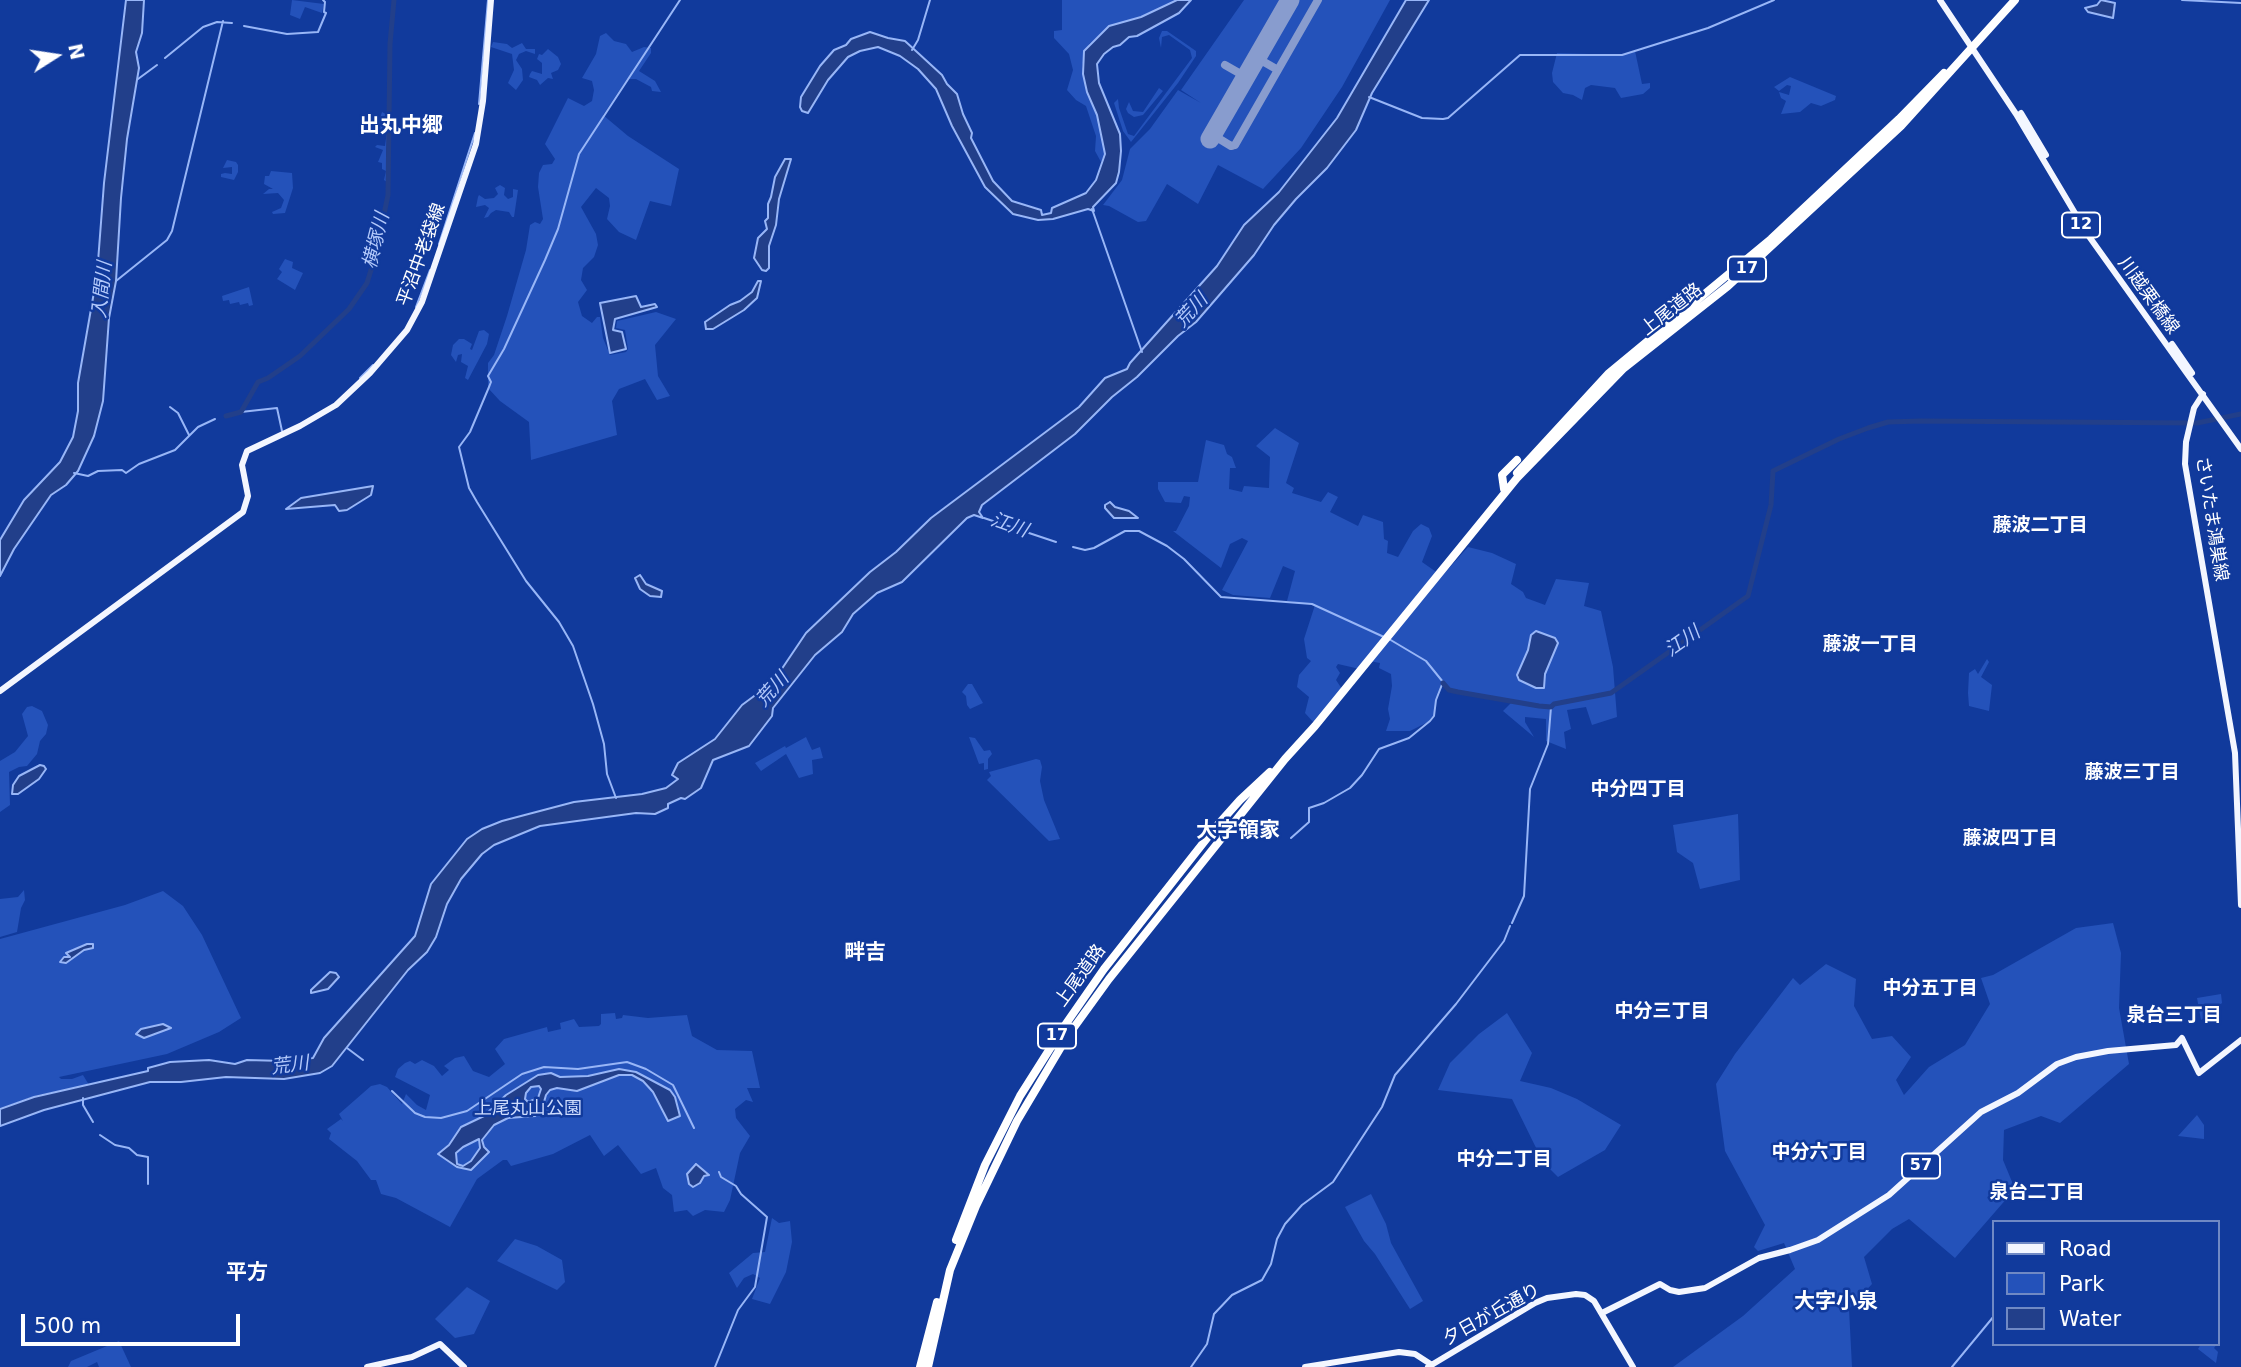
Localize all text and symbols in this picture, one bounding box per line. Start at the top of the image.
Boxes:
north arrow [21,21,91,91]
text: N [64,42,89,62]
district label: 出丸中郷 [359,114,443,140]
street label: 平沼中老袋線 [393,201,451,309]
water label: 横塚川 [359,211,395,271]
road number: 12 [2062,213,2100,238]
street label: 川越栗橋線 [2113,253,2183,339]
road number: 17 [1728,256,1766,282]
water label: 入間川 [89,260,117,320]
street label: 上尾道路 [1637,279,1707,341]
water label: 荒川 [1171,289,1213,333]
street label: さいたま鴻巣線 [2190,455,2232,583]
water label: 江川 [987,509,1031,543]
district label: 藤波二丁目 [1993,515,2087,537]
water label: 江川 [1661,622,1705,662]
district label: 藤波一丁目 [1823,634,1917,656]
water label: 荒川 [752,668,794,712]
district label: 藤波三丁目 [2085,762,2179,784]
district label: 中分四丁目 [1591,779,1685,801]
district label: 大字領家 [1196,819,1280,845]
district label: 藤波四丁目 [1963,828,2057,850]
district label: 畔吉 [844,941,886,967]
street label: 上尾道路 [1051,941,1111,1011]
district label: 中分五丁目 [1883,978,1977,1000]
district label: 中分三丁目 [1615,1001,1709,1023]
district label: 泉台三丁目 [2127,1005,2221,1027]
road number: 17 [1038,1024,1076,1048]
water label: 荒川 [270,1052,310,1080]
park label: 上尾丸山公園 [474,1098,582,1120]
district label: 中分六丁目 [1772,1142,1866,1164]
district label: 中分二丁目 [1457,1149,1551,1171]
road number: 57 [1902,1154,1940,1178]
district label: 泉台二丁目 [1990,1182,2084,1204]
legend [1993,1220,2220,1346]
text: Road [2059,1237,2112,1261]
district label: 平方 [226,1261,268,1287]
text: Park [2059,1272,2104,1296]
street label: 夕日が丘通り [1440,1279,1544,1351]
district label: 大字小泉 [1794,1290,1878,1316]
scale bar [24,1300,243,1344]
text: Water [2059,1307,2121,1331]
text: 500 m [34,1314,101,1338]

